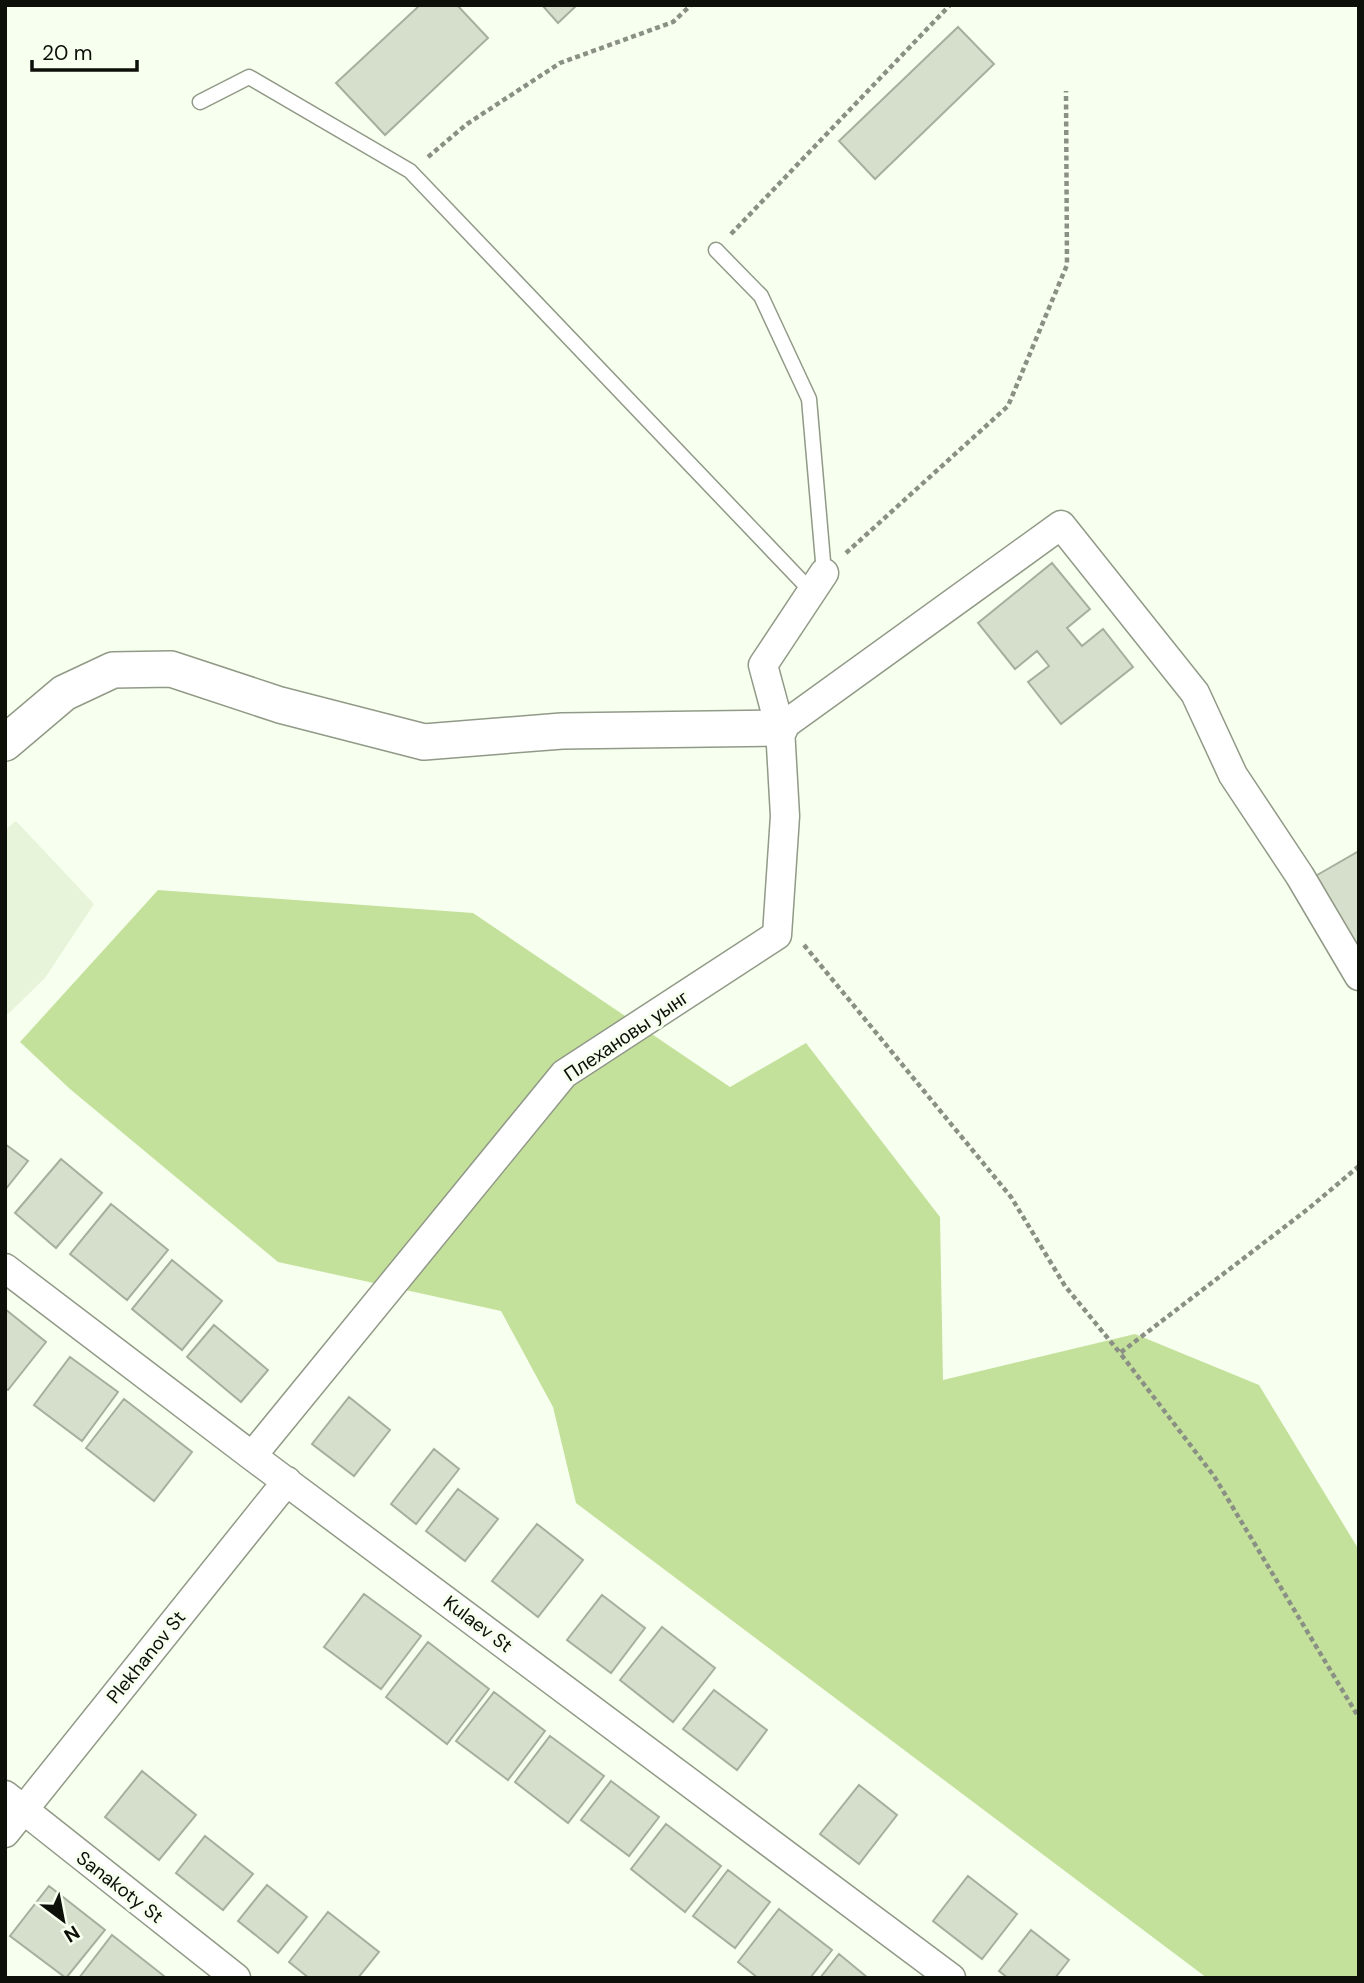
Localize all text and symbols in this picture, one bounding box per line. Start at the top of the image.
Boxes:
scale bar [32,28,136,72]
text: 20 m [42,39,93,67]
street label: Плехановы уынг [559,985,693,1087]
street label: Kulaev St [438,1590,518,1658]
street label: Plekhanov St [101,1606,191,1708]
street label: Sanakoty St [71,1845,169,1929]
north arrow [28,1885,98,1955]
text: N [59,1920,84,1948]

